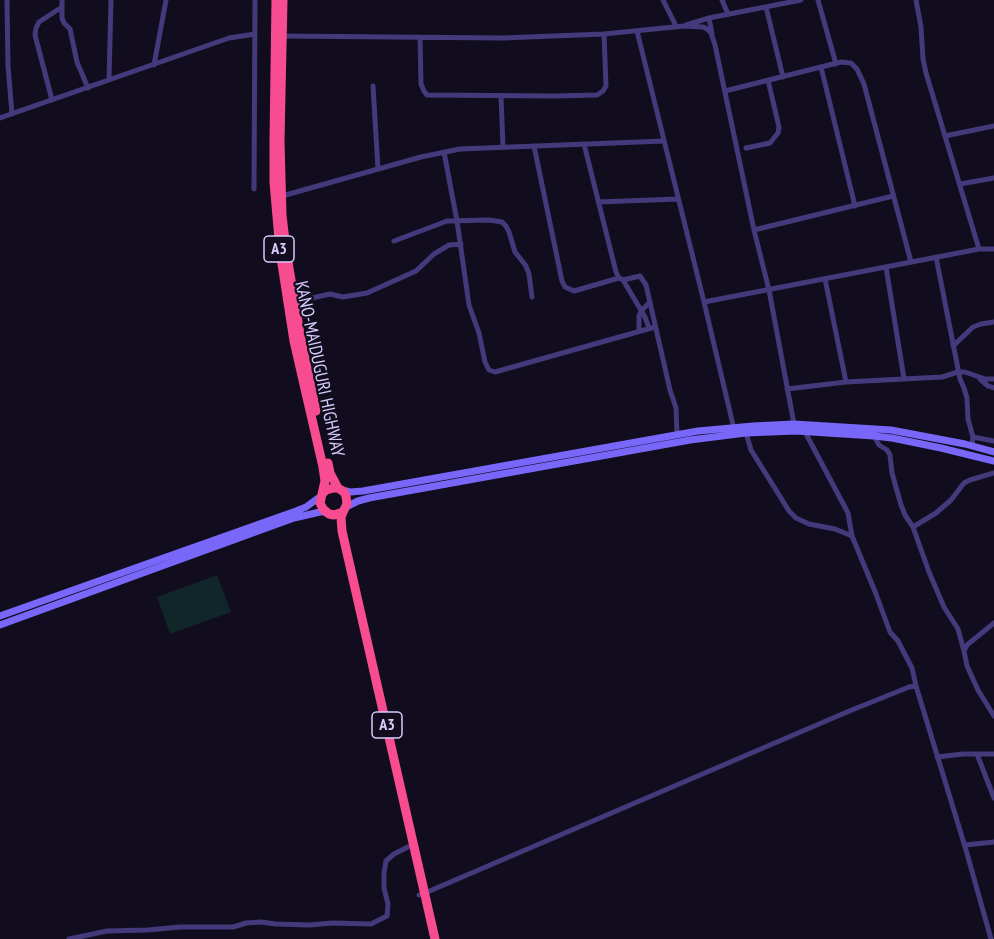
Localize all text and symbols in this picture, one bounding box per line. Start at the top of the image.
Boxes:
road number: A3 [264,236,294,262]
street label: KANO-MAIDUGURI HIGHWAY [290,279,348,459]
road number: A3 [372,712,402,738]

